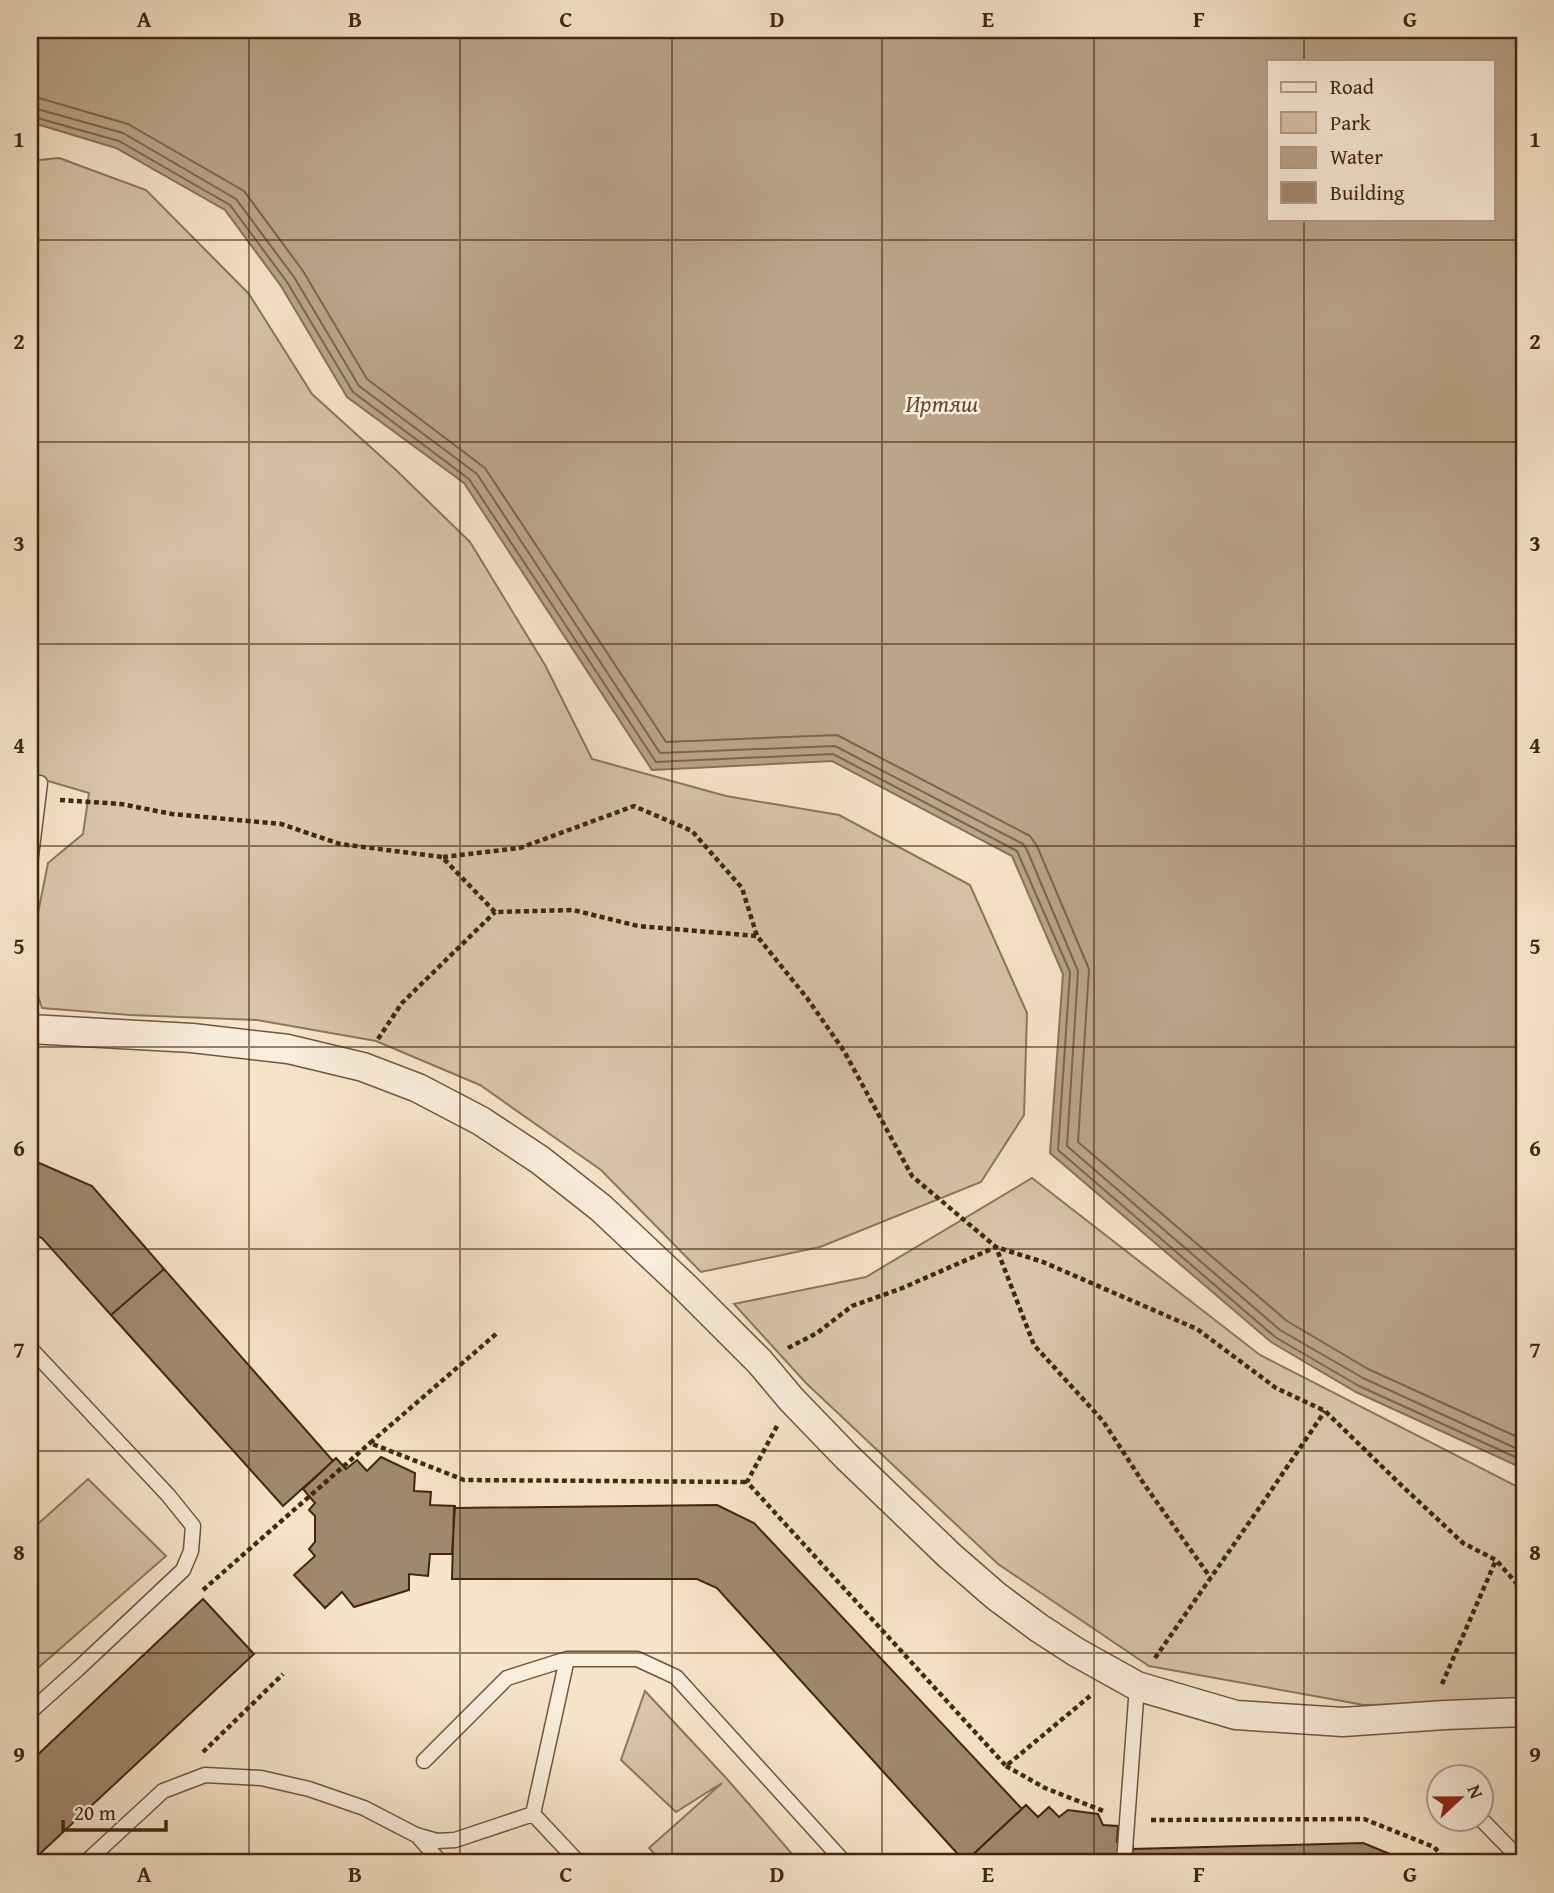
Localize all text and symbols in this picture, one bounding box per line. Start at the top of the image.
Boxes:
text: A [137,2,152,35]
text: B [348,2,362,35]
text: C [559,2,573,35]
text: D [770,2,785,35]
text: E [982,2,994,35]
text: F [1193,2,1205,35]
text: G [1403,2,1417,35]
legend [1267,60,1494,220]
text: Road [1330,71,1375,102]
text: Park [1330,107,1371,138]
text: 1 [13,122,25,155]
text: 1 [1529,122,1541,155]
text: Water [1330,141,1383,172]
text: Building [1330,177,1405,208]
text: 2 [13,324,25,357]
text: 2 [1529,324,1541,357]
water label: Иртяш [906,386,978,421]
text: 3 [13,526,25,559]
text: 3 [1529,526,1541,559]
text: 4 [13,728,25,761]
text: 4 [1529,728,1541,761]
text: 5 [13,929,25,962]
text: 5 [1529,929,1541,962]
text: 6 [13,1131,25,1164]
text: 6 [1529,1131,1541,1164]
text: 7 [13,1333,25,1366]
text: 7 [1529,1333,1541,1366]
text: 8 [13,1535,25,1568]
text: 8 [1529,1535,1541,1568]
text: 9 [13,1737,25,1770]
text: 9 [1529,1737,1541,1770]
north arrow [1424,1764,1494,1834]
text: N [1460,1780,1491,1803]
scale bar [63,1788,166,1832]
text: 20 m [74,1797,116,1828]
text: A [137,1857,152,1890]
text: B [348,1857,362,1890]
text: C [559,1857,573,1890]
text: D [770,1857,785,1890]
text: E [982,1857,994,1890]
text: F [1193,1857,1205,1890]
text: G [1403,1857,1417,1890]

